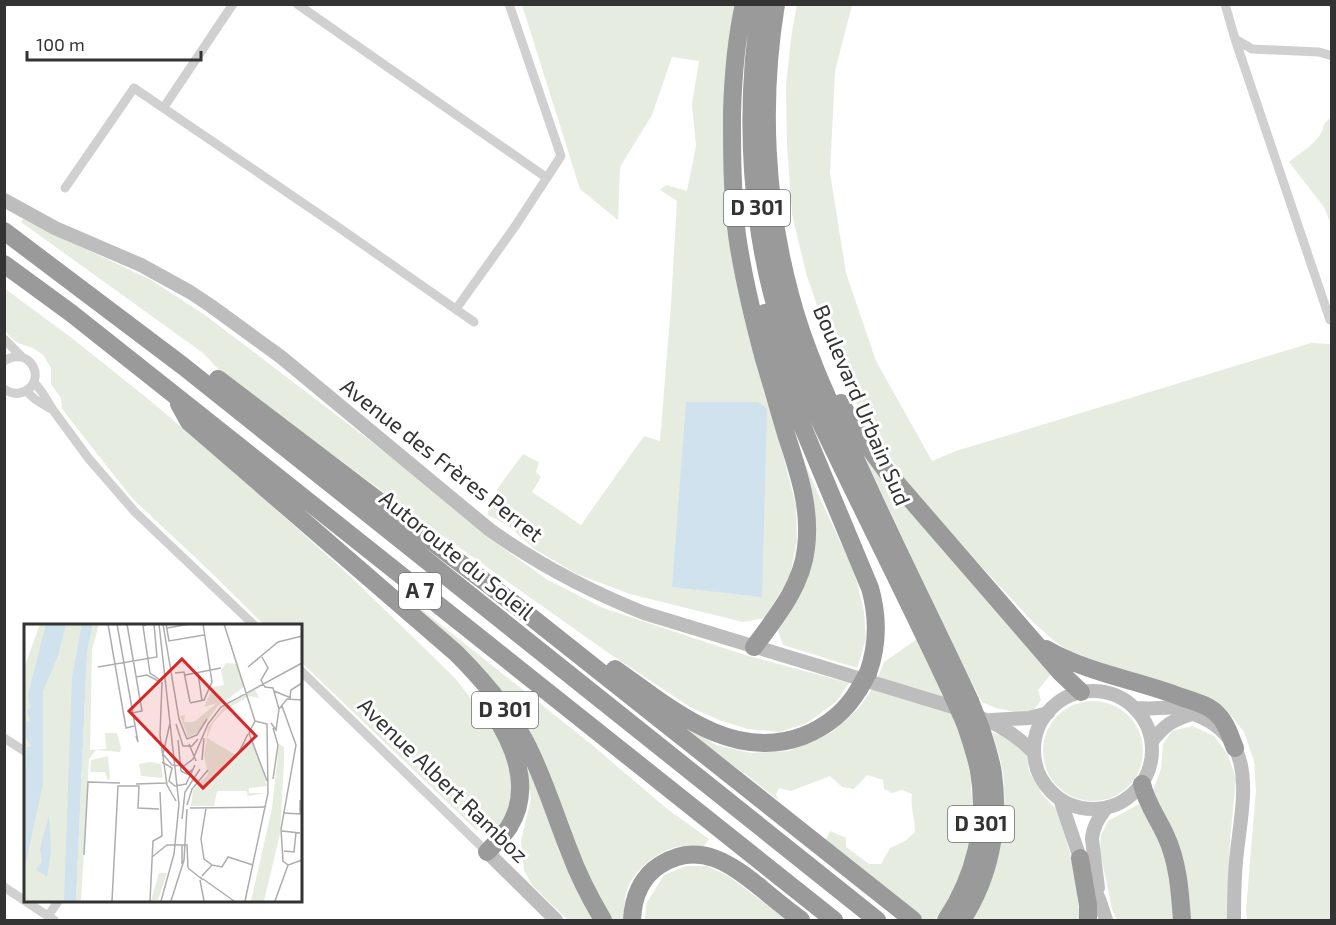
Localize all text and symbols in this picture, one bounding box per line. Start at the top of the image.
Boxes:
scale bar [27,24,201,62]
text: 100 m [36,33,85,55]
road number: D 301 [724,190,790,226]
street label: Boulevard Urbain Sud [809,300,917,509]
street label: Avenue des Frères Perret [336,372,549,546]
street label: Autoroute du Soleil [375,484,540,625]
road number: A 7 [399,573,441,609]
inset map [24,624,302,901]
street label: Avenue Albert Ramboz [353,691,534,867]
road number: D 301 [472,692,538,728]
road number: D 301 [948,806,1014,842]

